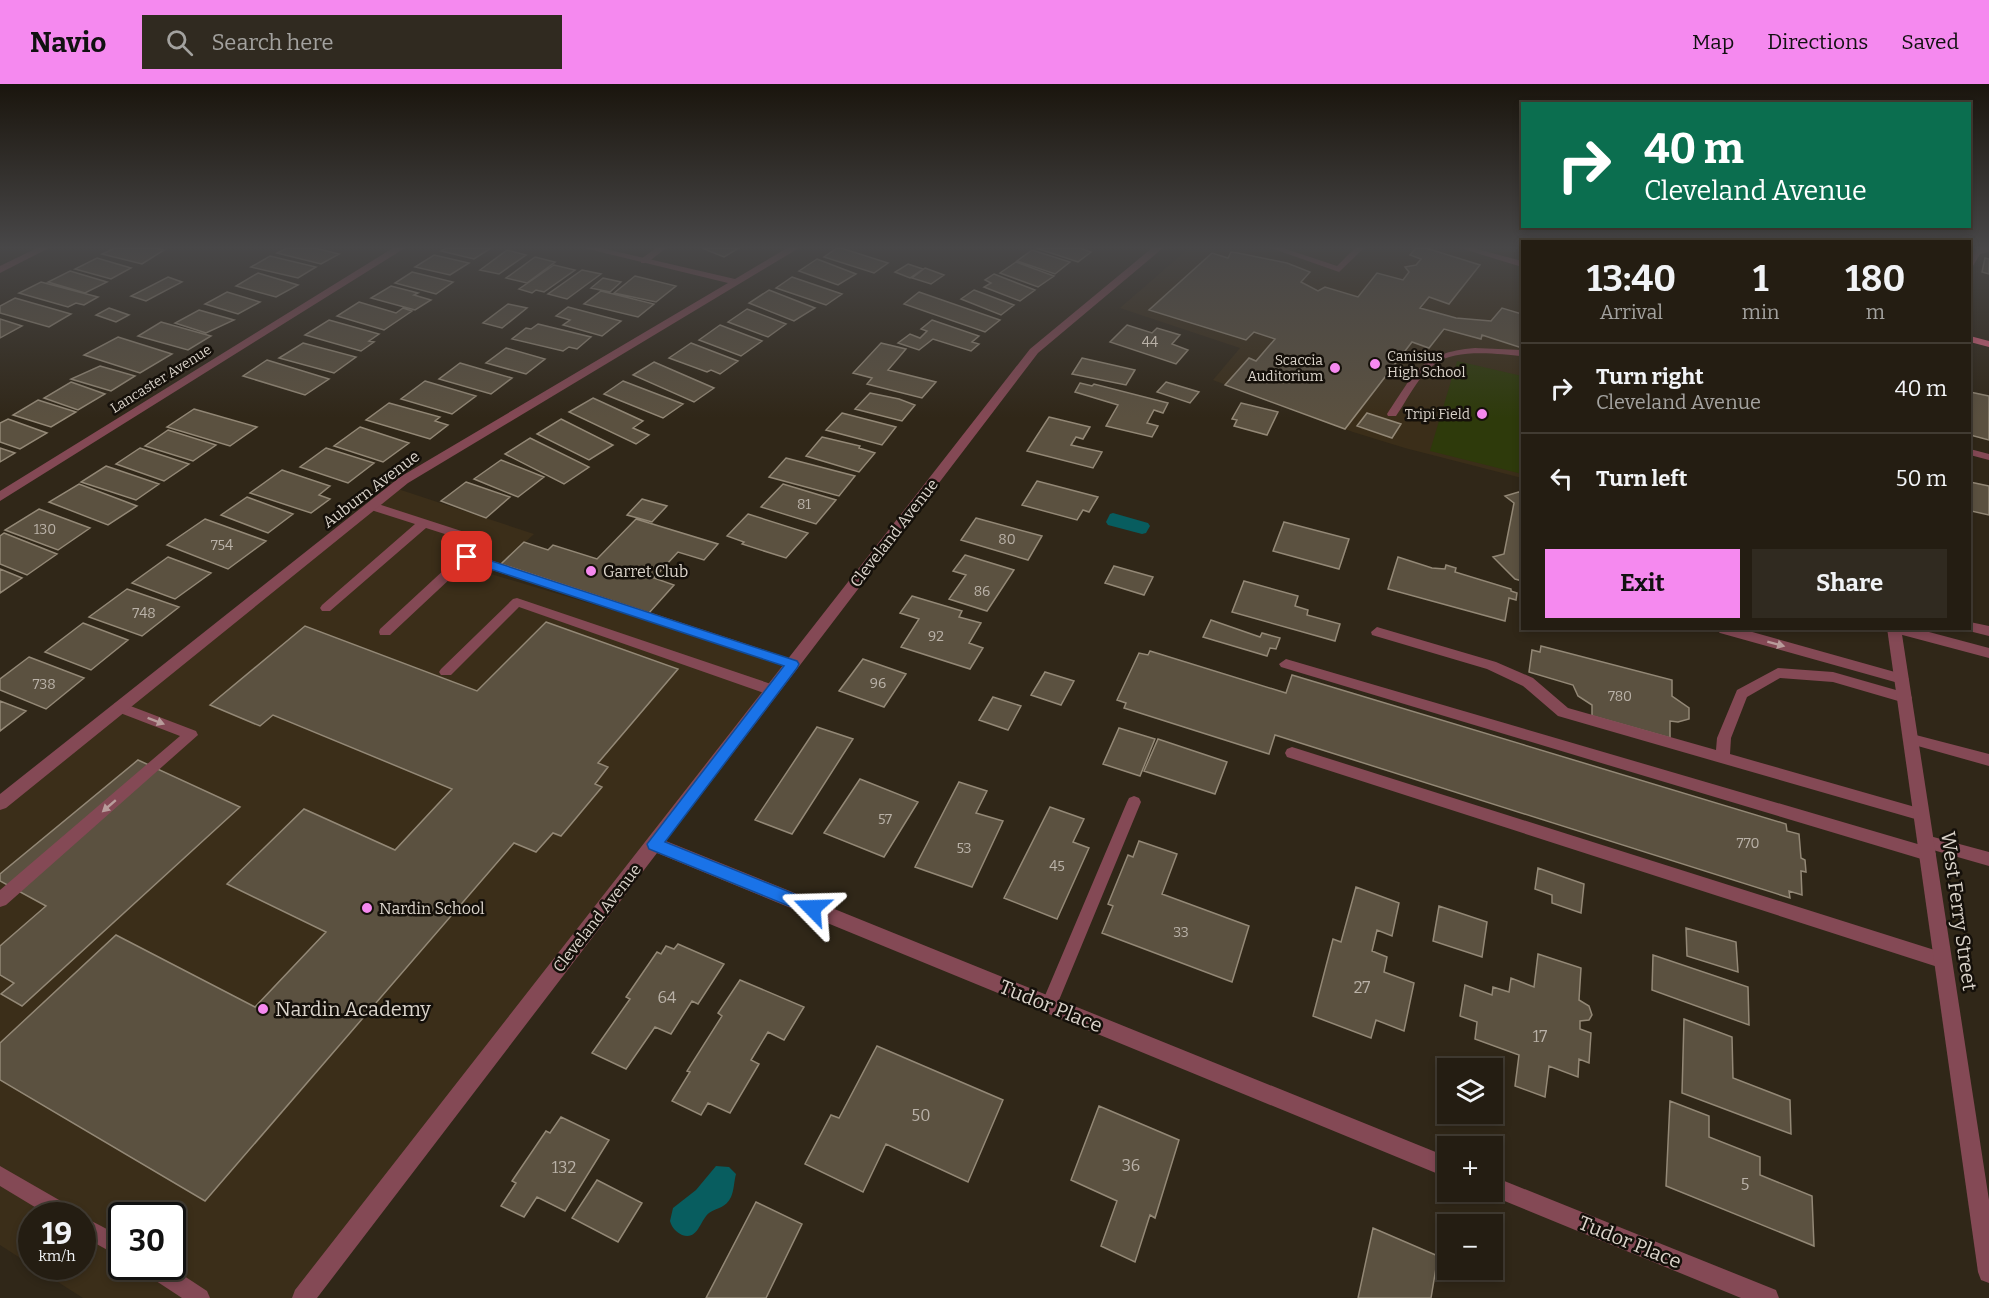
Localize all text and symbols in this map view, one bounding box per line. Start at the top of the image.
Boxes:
search box [142,15,562,69]
text: Navio [30,26,106,59]
icon: search [163,26,196,59]
text: Search here [211,29,334,56]
text: Map [1692,29,1734,55]
text: Directions [1767,29,1868,55]
text: Saved [1901,29,1959,55]
text: 40 m [1644,124,1744,174]
icon: right [1545,126,1623,204]
text: Cleveland Avenue [1644,175,1867,207]
text: 13:40 [1587,257,1676,301]
text: 1 [1753,257,1768,301]
text: 180 [1845,257,1905,301]
text: Arrival [1600,300,1663,324]
text: min [1742,300,1780,324]
text: m [1866,300,1885,324]
house number: 44 [1142,334,1158,351]
street label: Lancaster Avenue [107,341,215,417]
place label: Canisius High School [1387,348,1465,381]
place label: Scaccia Auditorium [1247,352,1324,385]
marker: Canisius High School [1368,357,1382,371]
marker: Scaccia Auditorium [1328,361,1342,375]
text: Turn right [1596,363,1704,390]
icon: right [1545,372,1578,405]
text: 40 m [1895,375,1947,402]
text: Cleveland Avenue [1596,390,1761,414]
place label: Tripi Field [1405,406,1470,423]
marker: Tripi Field [1475,407,1489,421]
street label: Auburn Avenue [319,446,423,532]
icon: left [1545,462,1578,495]
text: Turn left [1596,465,1688,492]
text: 50 m [1896,465,1947,492]
street label: Cleveland Avenue [846,475,942,591]
house number: 81 [797,496,811,513]
house number: 130 [34,521,56,538]
pin [441,531,492,582]
house number: 80 [998,531,1016,548]
house number: 754 [211,537,233,554]
icon: arrive [450,540,483,573]
button: Exit [1545,549,1740,618]
button: Share [1752,549,1947,618]
place label: Garret Club [603,562,688,581]
marker: Garret Club [584,564,598,578]
house number: 86 [974,583,990,600]
house number: 748 [132,605,156,622]
house number: 92 [928,628,944,645]
one-way arrow [1767,640,1785,649]
house number: 96 [870,675,886,692]
house number: 738 [32,676,56,693]
house number: 780 [1608,688,1632,705]
one-way arrow [147,716,165,726]
one-way arrow [102,799,117,812]
house number: 57 [878,811,892,828]
street label: West Ferry Street [1936,830,1982,992]
house number: 770 [1737,835,1759,852]
house number: 53 [956,840,972,857]
house number: 45 [1049,858,1065,875]
street label: Cleveland Avenue [549,860,645,976]
position arrow [780,876,844,940]
place label: Nardin School [379,899,485,918]
marker: Nardin School [360,901,374,915]
house number: 33 [1173,924,1189,941]
street label: Tudor Place [996,974,1106,1038]
house number: 27 [1354,978,1370,997]
house number: 64 [658,988,677,1007]
place label: Nardin Academy [275,997,431,1021]
marker: Nardin Academy [256,1002,270,1016]
house number: 17 [1533,1027,1547,1046]
map controls [1437,1058,1503,1280]
button: layers [1437,1058,1503,1124]
house number: 50 [912,1106,930,1125]
button: + [1437,1136,1503,1202]
house number: 36 [1122,1156,1140,1175]
house number: 132 [552,1158,576,1177]
house number: 5 [1741,1175,1749,1194]
speed limit sign: 30 [108,1202,186,1280]
street label: Tudor Place [1575,1210,1685,1274]
button: − [1437,1214,1503,1280]
text: 19 [42,1216,72,1252]
text: km/h [38,1247,76,1265]

